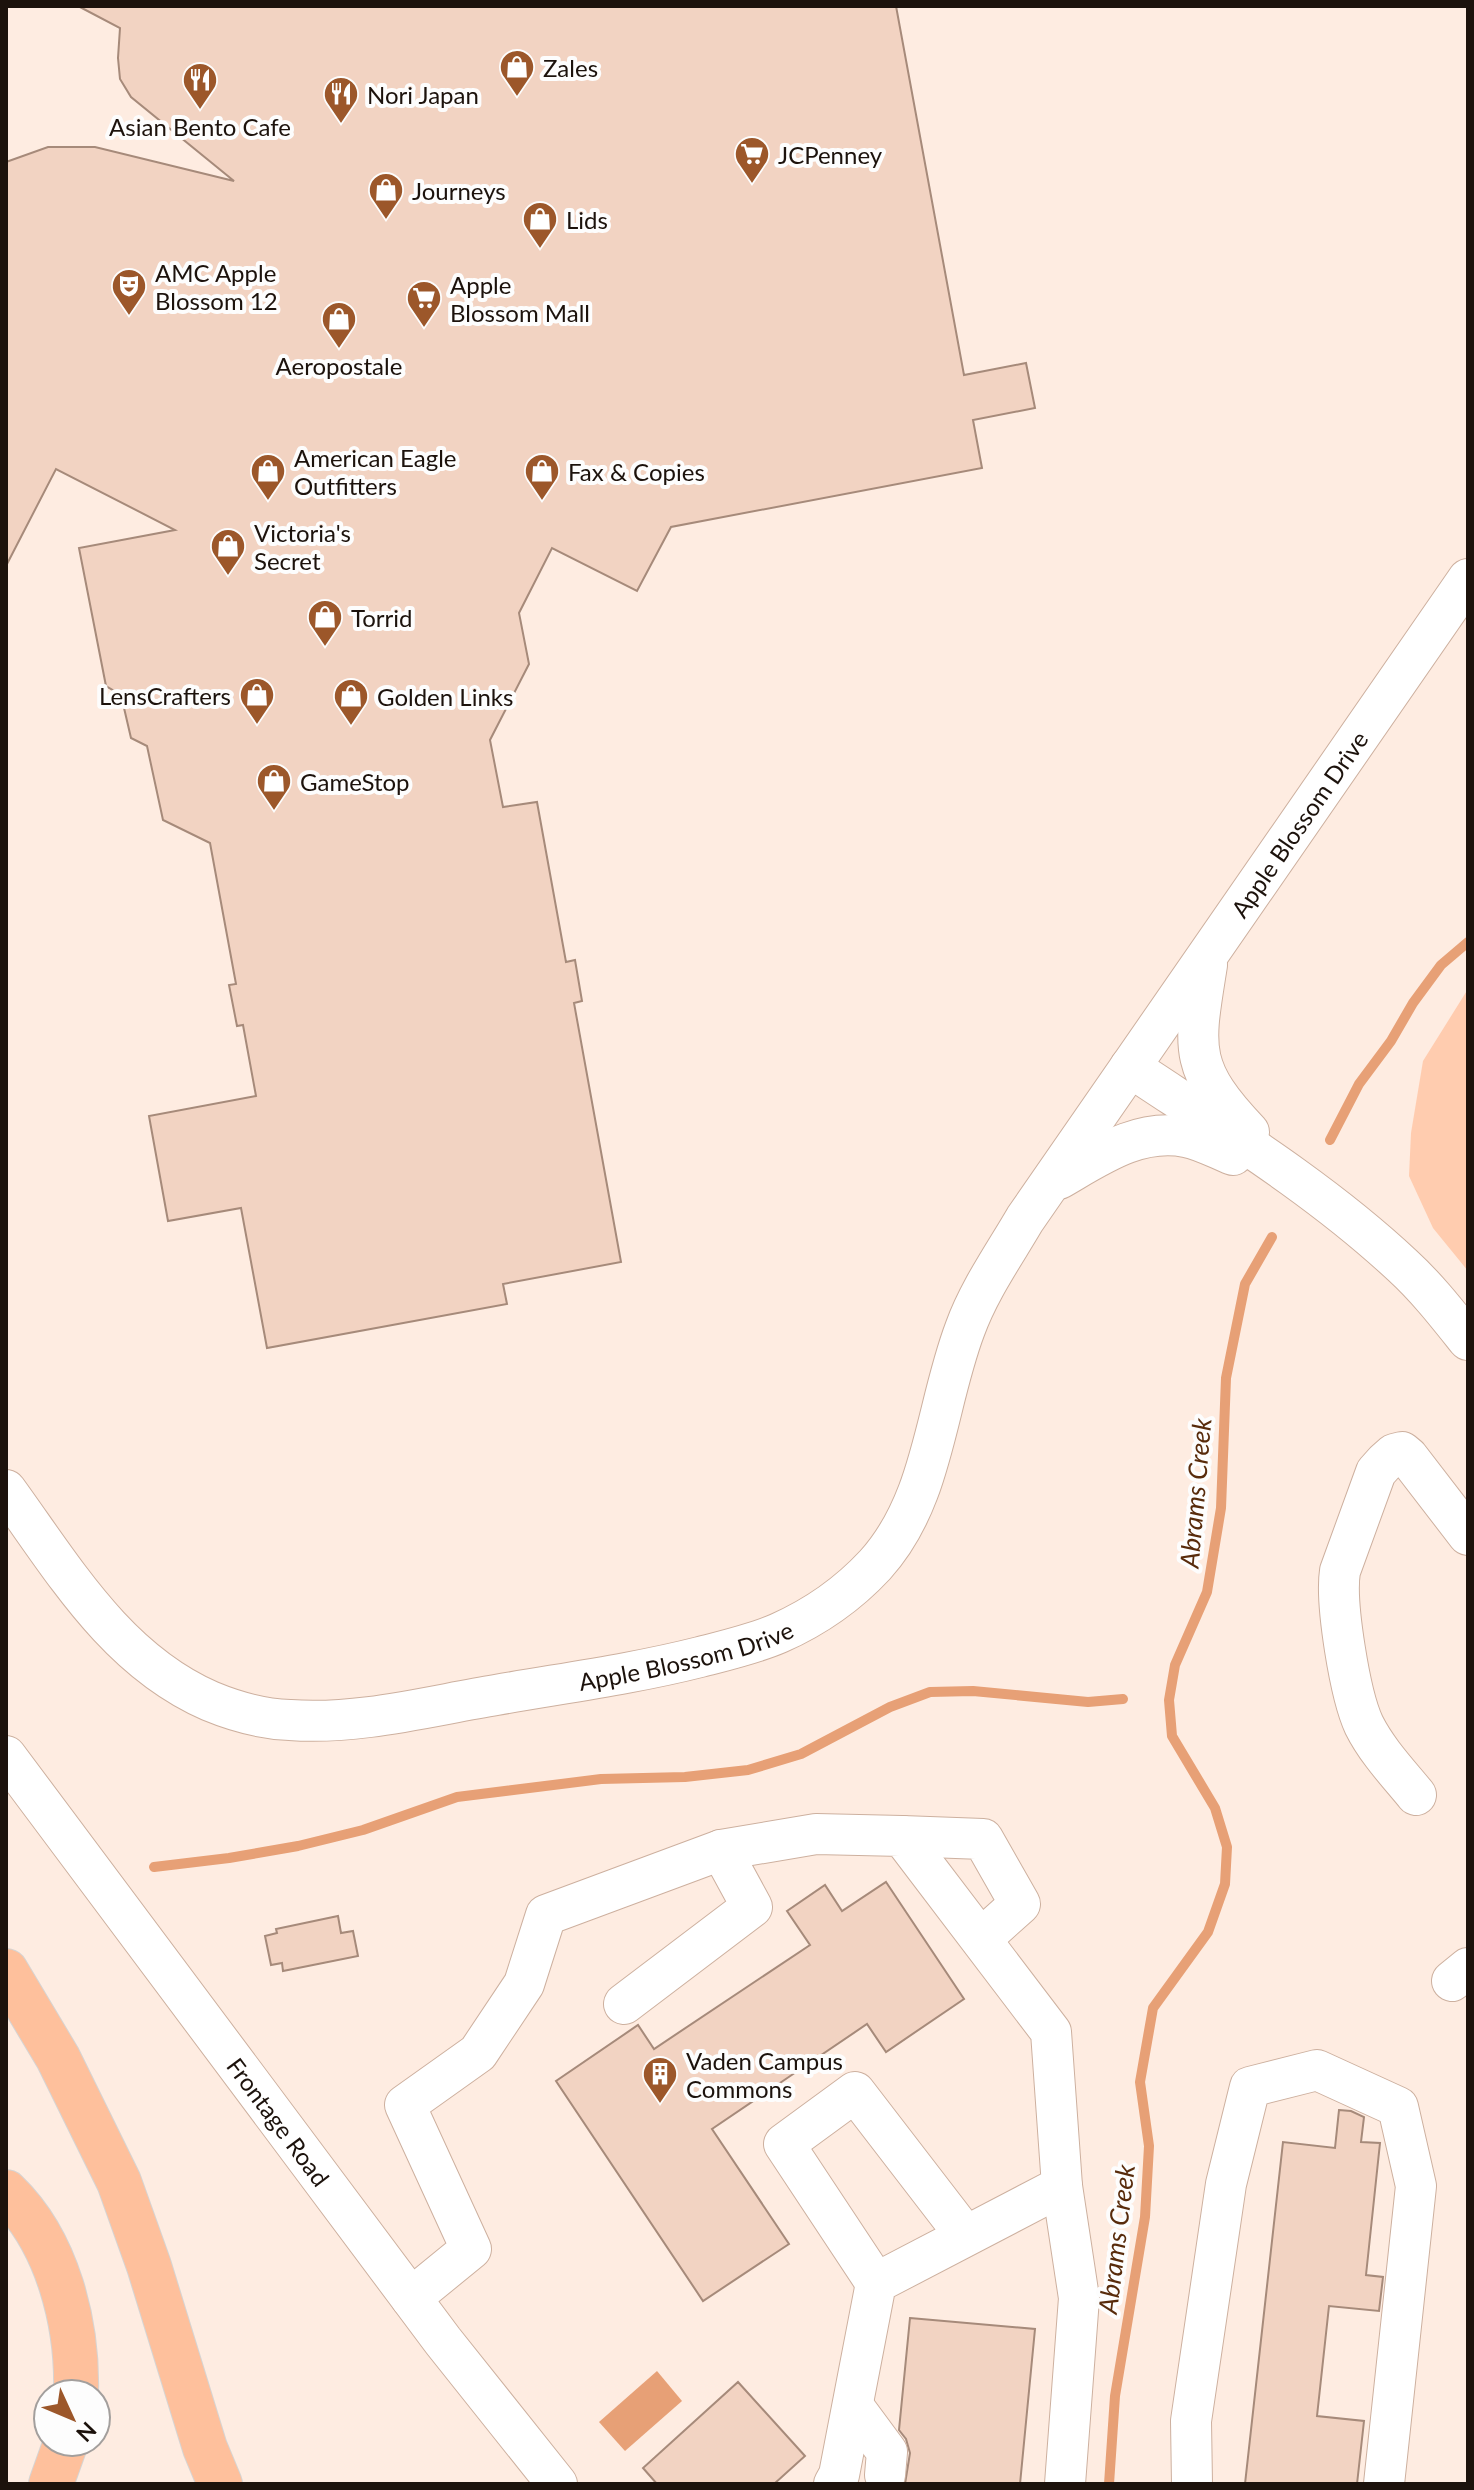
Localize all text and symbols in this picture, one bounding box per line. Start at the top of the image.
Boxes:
shop icon: Zales [498,48,536,98]
place label: Zales [543,53,598,82]
restaurant icon: Asian Bento Cafe [181,61,219,111]
restaurant icon: Nori Japan [322,75,360,125]
place label: Nori Japan [367,80,479,109]
place label: Asian Bento Cafe [109,112,291,141]
supermarket icon: JCPenney [733,135,771,185]
place label: JCPenney [778,140,883,169]
shop icon: Journeys [367,171,405,221]
place label: Journeys [412,176,506,205]
shop icon: Lids [521,200,559,250]
place label: Lids [566,205,608,234]
place label: AMC Apple Blossom 12 [155,258,278,315]
theatre icon: AMC Apple Blossom 12 [110,267,148,317]
place label: Apple Blossom Mall [450,270,590,327]
supermarket icon: Apple Blossom Mall [405,279,443,329]
shop icon: Aeropostale [320,300,358,350]
place label: Aeropostale [276,351,402,380]
place label: American Eagle Outfitters [294,443,457,500]
shop icon: American Eagle Outfitters [249,452,287,502]
shop icon: Fax & Copies [523,452,561,502]
place label: Fax & Copies [568,457,705,486]
place label: Victoria's Secret [254,518,351,575]
shop icon: Victoria's Secret [209,527,247,577]
shop icon: Torrid [306,598,344,648]
place label: Torrid [351,603,413,632]
shop icon: LensCrafters [238,676,276,726]
shop icon: Golden Links [332,677,370,727]
place label: LensCrafters [99,681,231,710]
place label: Golden Links [377,682,513,711]
street label: Apple Blossom Drive [1224,725,1373,922]
shop icon: GameStop [255,762,293,812]
place label: GameStop [300,767,410,796]
water label: Abrams Creek [1172,1416,1218,1570]
street label: Apple Blossom Drive [576,1614,797,1695]
place label: Vaden Campus Commons [686,2046,843,2103]
street label: Frontage Road [222,2052,336,2191]
building icon: Vaden Campus Commons [641,2055,679,2105]
water label: Abrams Creek [1091,2162,1141,2316]
north arrow [32,2378,112,2458]
text: N [71,2417,102,2448]

